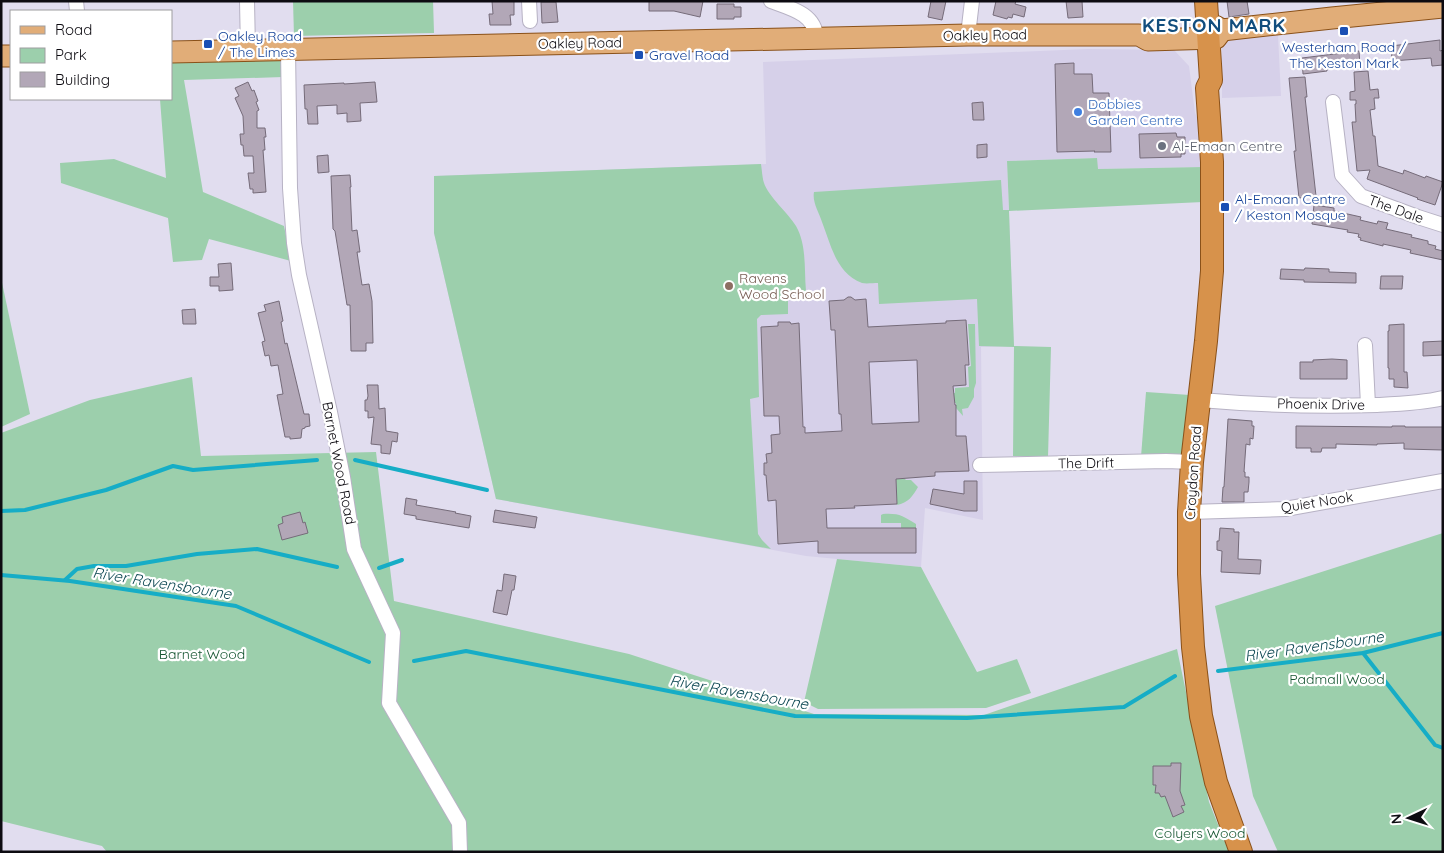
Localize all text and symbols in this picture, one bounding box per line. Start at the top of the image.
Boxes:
legend [10,10,172,100]
district label: KESTON MARK [1142,13,1286,37]
text: Road [55,20,92,39]
street label: Oakley Road [943,25,1027,45]
marker: Westerham Road / The Keston Mark [1338,25,1350,37]
place label: Oakley Road / The Limes [218,27,302,61]
street label: Oakley Road [538,33,622,53]
marker: Oakley Road / The Limes [202,38,214,50]
place label: Westerham Road / The Keston Mark [1282,38,1407,72]
text: Park [55,45,87,64]
place label: Gravel Road [649,46,729,64]
marker: Gravel Road [633,49,645,61]
text: Building [55,70,110,89]
place label: Dobbies Garden Centre [1088,95,1183,129]
marker: Dobbies Garden Centre [1072,106,1084,118]
place label: Al-Emaan Centre [1172,137,1282,155]
marker: Al-Emaan Centre [1156,140,1168,152]
place label: Al-Emaan Centre / Keston Mosque [1235,190,1346,224]
street label: The Dale [1366,191,1426,227]
marker: Al-Emaan Centre / Keston Mosque [1219,201,1231,213]
place label: Ravens Wood School [739,269,825,303]
marker: Ravens Wood School [723,280,735,292]
street label: Phoenix Drive [1277,394,1365,414]
street label: Barnet Wood Road [318,400,360,526]
street label: Croydon Road [1181,425,1205,521]
street label: The Drift [1058,454,1115,472]
street label: Quiet Nook [1280,487,1354,517]
water label: River Ravensbourne [91,563,233,603]
water label: River Ravensbourne [1243,627,1385,665]
park label: Barnet Wood [159,645,245,663]
water label: River Ravensbourne [668,670,810,714]
park label: Padmall Wood [1289,670,1385,688]
north arrow [1384,793,1434,843]
text: N [1387,813,1405,825]
park label: Colyers Wood [1155,824,1245,842]

